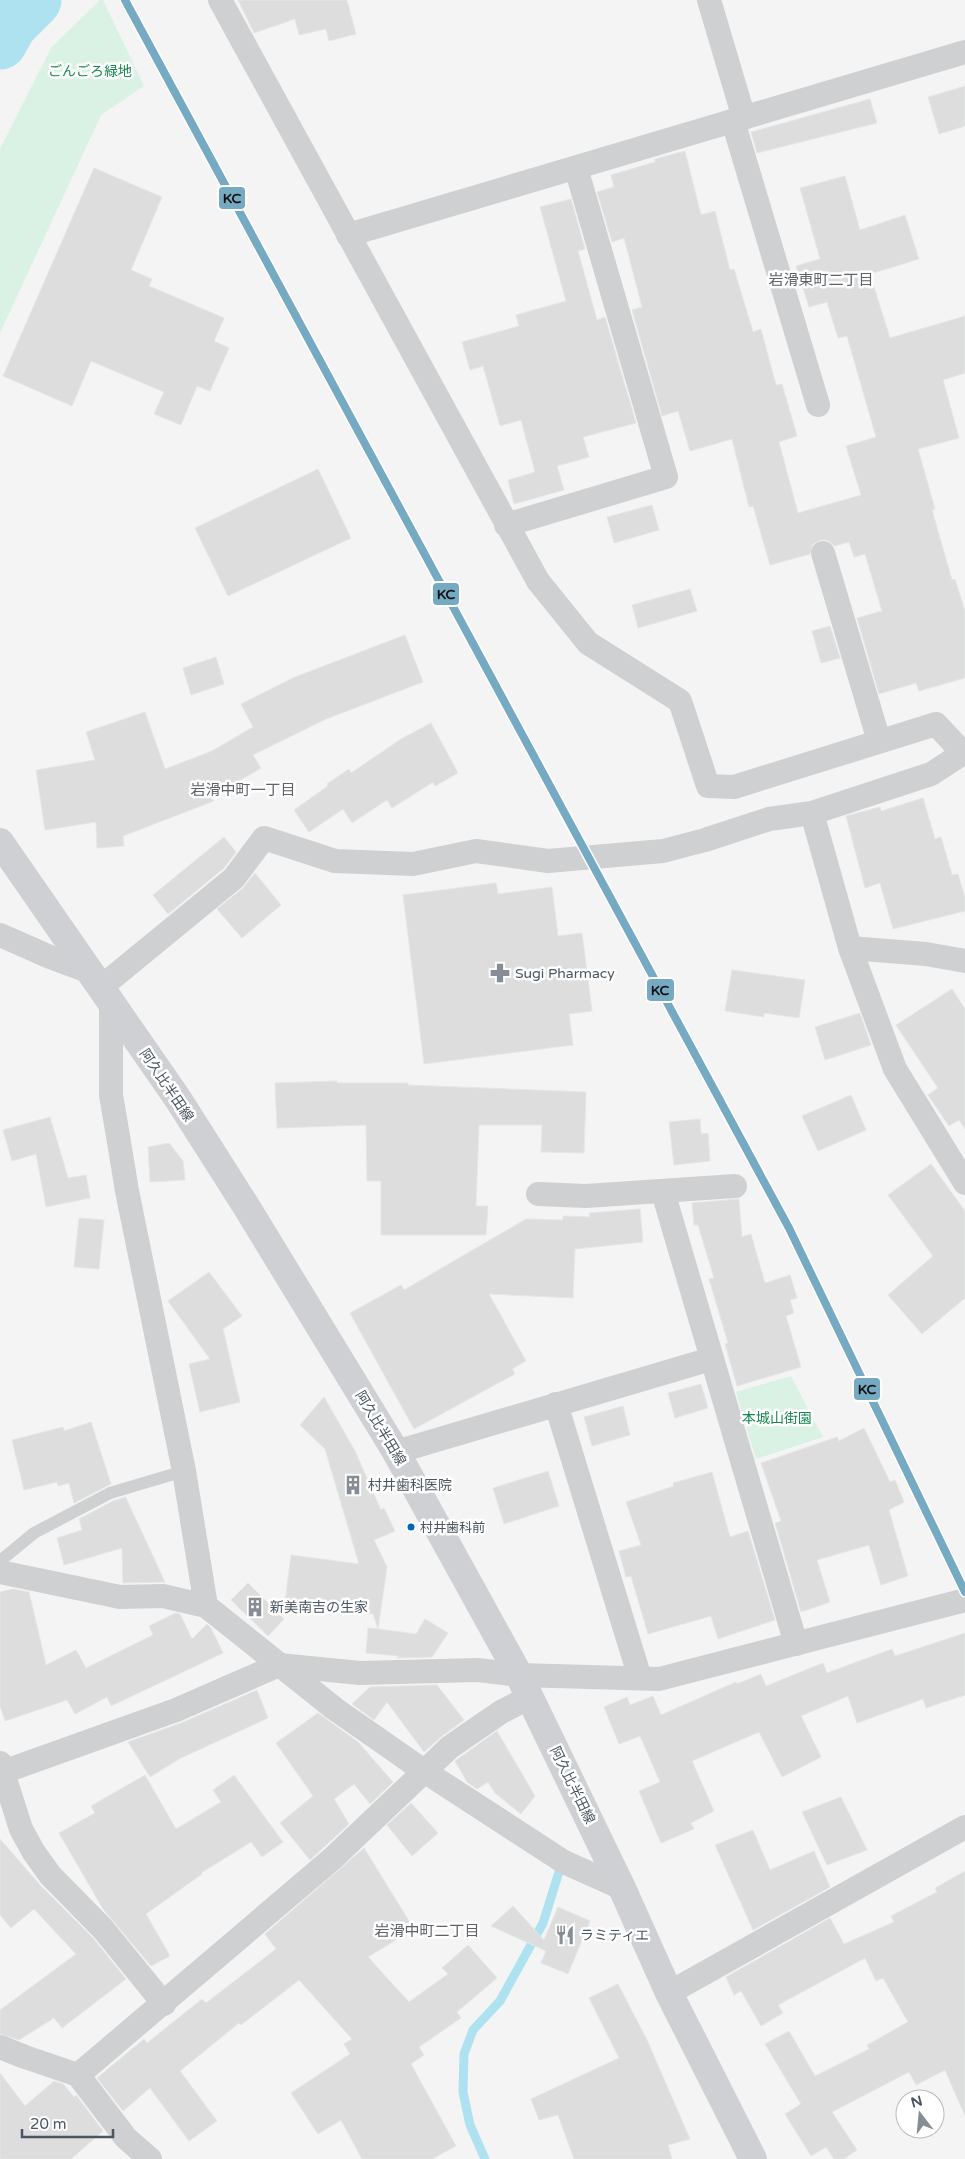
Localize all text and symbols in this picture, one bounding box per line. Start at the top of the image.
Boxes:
park label: ごんごろ緑地 [48,63,132,80]
line badge: KC [218,186,246,210]
text: KC [223,190,242,207]
district label: 岩滑東町二丁目 [768,271,874,289]
line badge: KC [432,582,460,606]
text: KC [437,586,456,603]
district label: 岩滑中町一丁目 [190,781,296,799]
pharmacy icon: Sugi Pharmacy [489,962,511,984]
place label: Sugi Pharmacy [515,965,615,982]
line badge: KC [646,978,675,1002]
text: KC [651,982,670,999]
street label: 阿久比半田線 [136,1046,197,1125]
line badge: KC [853,1377,881,1401]
text: KC [858,1381,877,1398]
street label: 阿久比半田線 [352,1388,409,1469]
park label: 本城山街園 [742,1410,812,1427]
building icon: 村井歯科医院 [342,1474,364,1496]
place label: 村井歯科医院 [368,1477,452,1494]
place label: 村井歯科前 [420,1520,485,1536]
marker: 村井歯科前 [406,1522,416,1532]
building icon: 新美南吉の生家 [244,1596,266,1618]
place label: 新美南吉の生家 [270,1599,368,1616]
street label: 阿久比半田線 [546,1744,599,1827]
district label: 岩滑中町二丁目 [374,1922,480,1940]
restaurant icon: ラミティエ [554,1924,576,1946]
place label: ラミティエ [580,1927,649,1944]
north arrow [895,2089,945,2139]
text: N [909,2092,924,2112]
scale bar [22,2106,114,2138]
text: 20 m [30,2115,67,2133]

